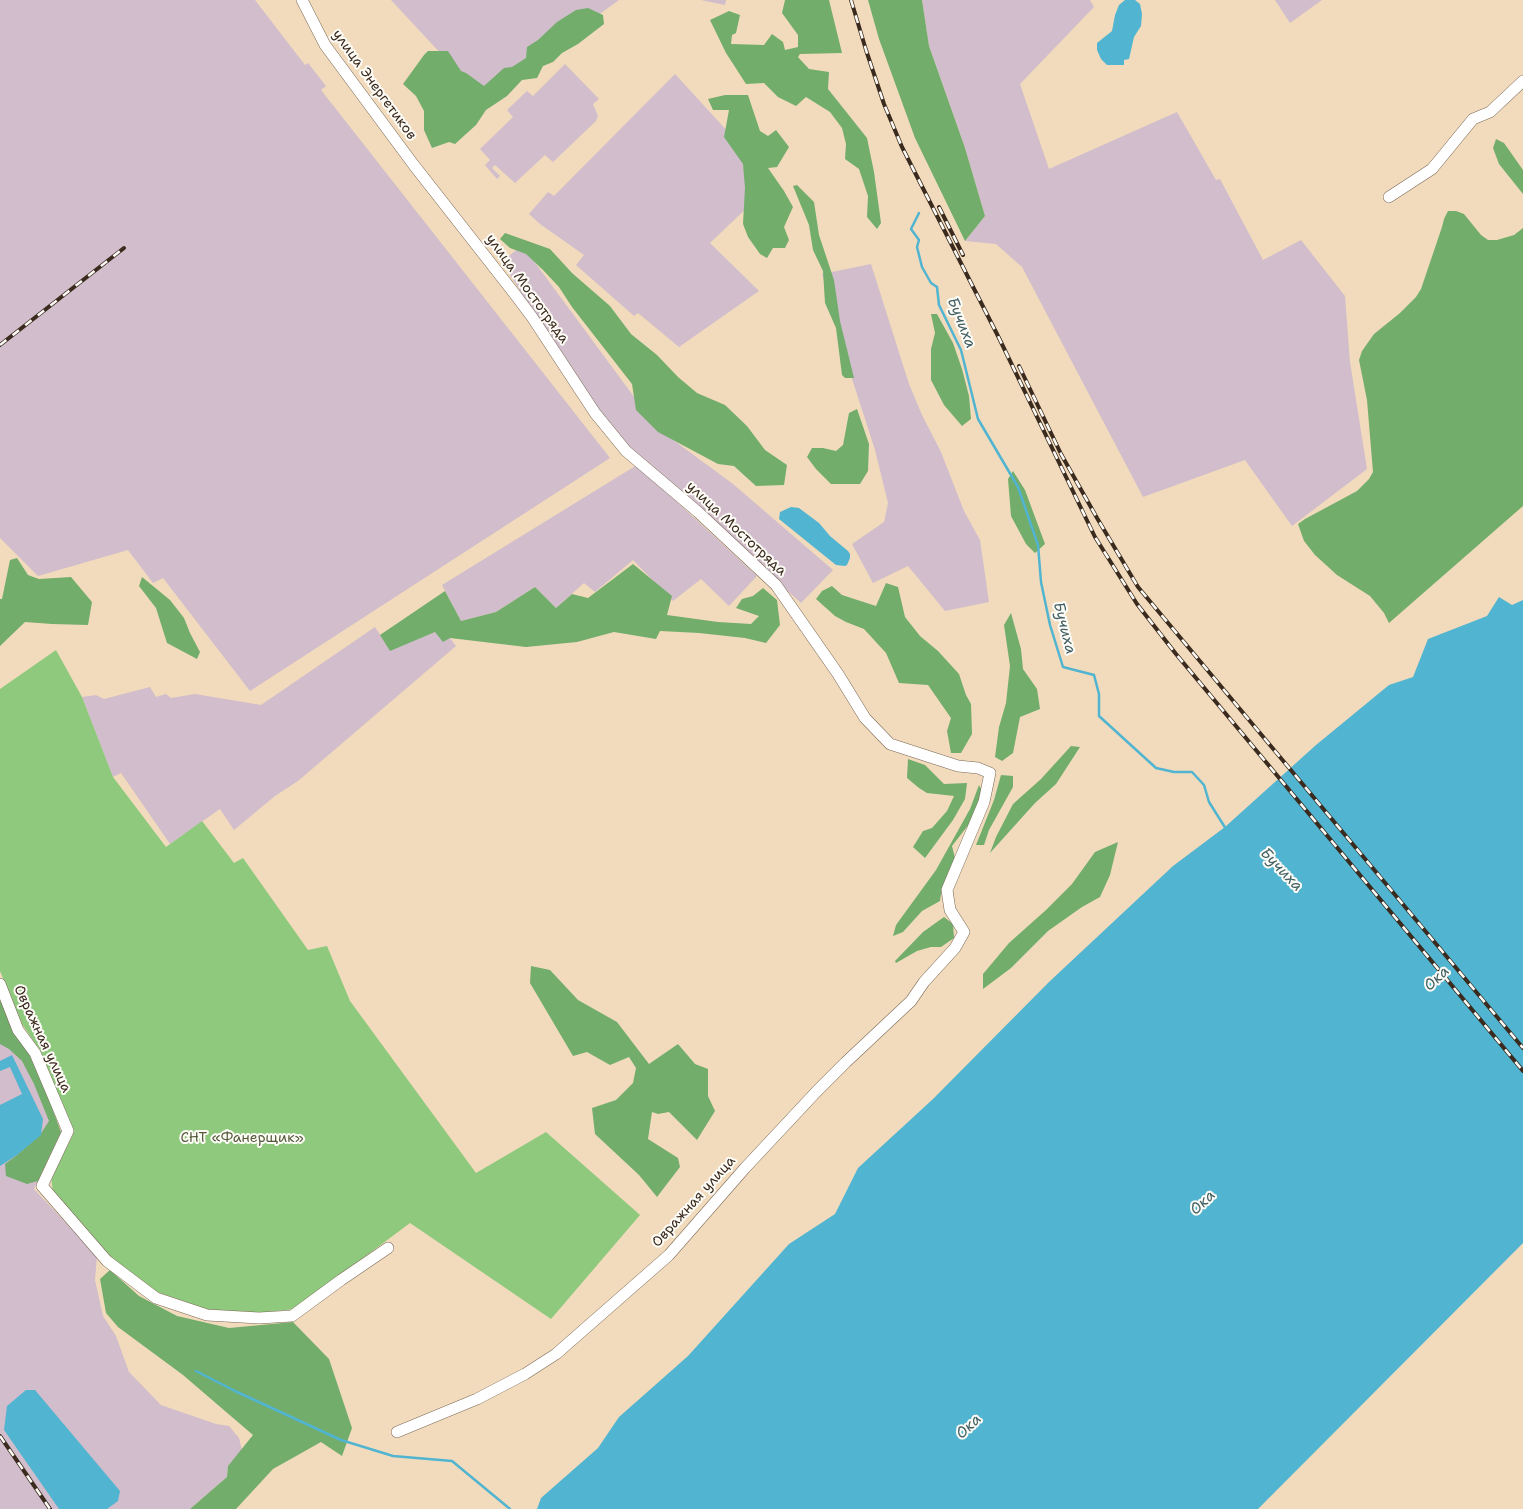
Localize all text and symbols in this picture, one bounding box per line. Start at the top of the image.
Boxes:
street label: улица Энергетиков [328,27,420,143]
street label: улица Мостотряда [482,231,572,347]
water label: Бучиха [943,295,979,351]
street label: улица Мостотряда [682,478,790,580]
water label: Бучиха [1049,600,1079,656]
water label: Бучиха [1256,845,1306,895]
water label: Ока [1421,963,1453,995]
street label: Овражная улица [10,983,74,1095]
park label: СНТ «Фанерщик» [180,1130,304,1146]
street label: Овражная улица [649,1153,739,1251]
water label: Ока [1187,1187,1219,1219]
water label: Ока [953,1411,985,1443]

